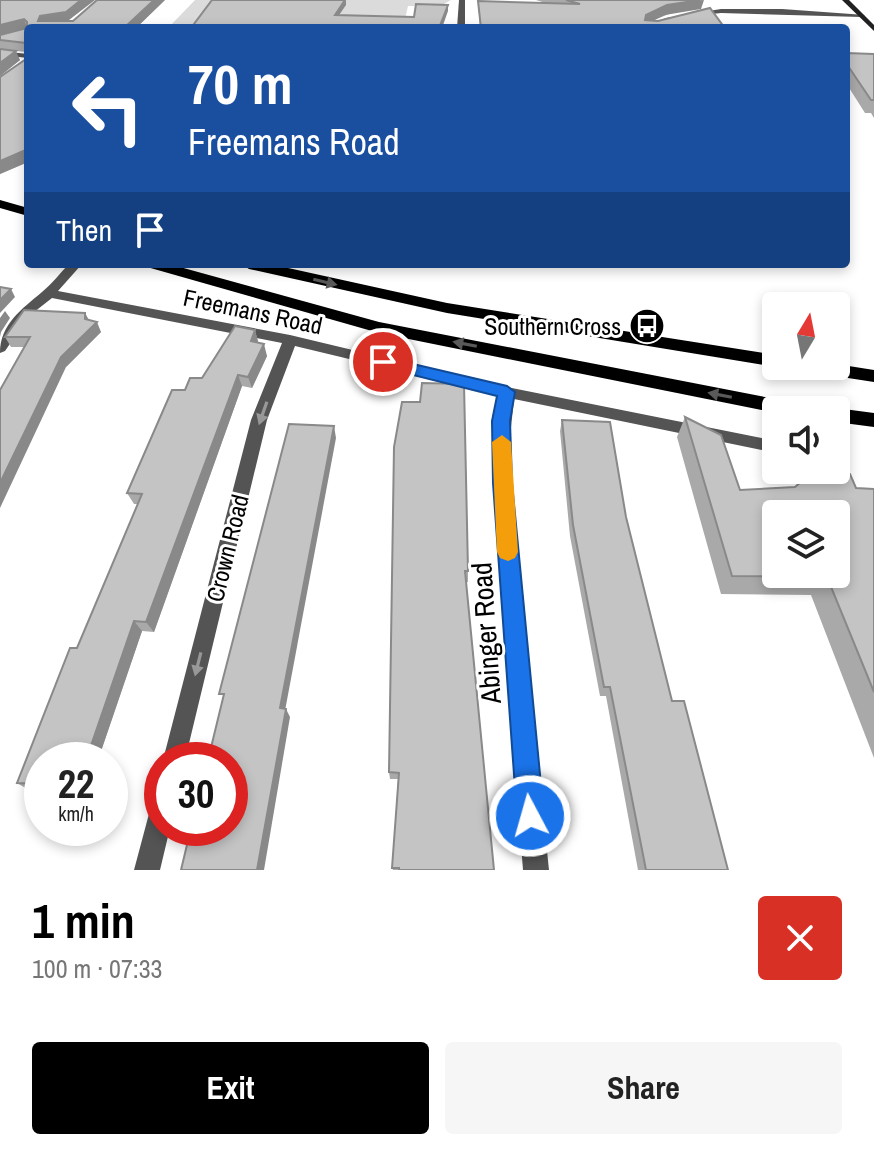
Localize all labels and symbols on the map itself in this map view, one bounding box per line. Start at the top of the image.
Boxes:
one-way arrow [312,276,337,289]
street label: Freemans Road [181,281,325,341]
north arrow [762,292,850,380]
bus stop icon: Southern Cross [628,307,666,345]
place label: Southern Cross [484,310,621,342]
pin [349,328,417,396]
one-way arrow [452,337,477,350]
one-way arrow [707,389,732,401]
one-way arrow [256,401,268,425]
street label: Crown Road [198,491,256,605]
street label: Abinger Road [462,561,510,706]
one-way arrow [192,652,204,677]
speed limit sign: 30 [144,742,248,846]
position arrow [488,774,572,858]

